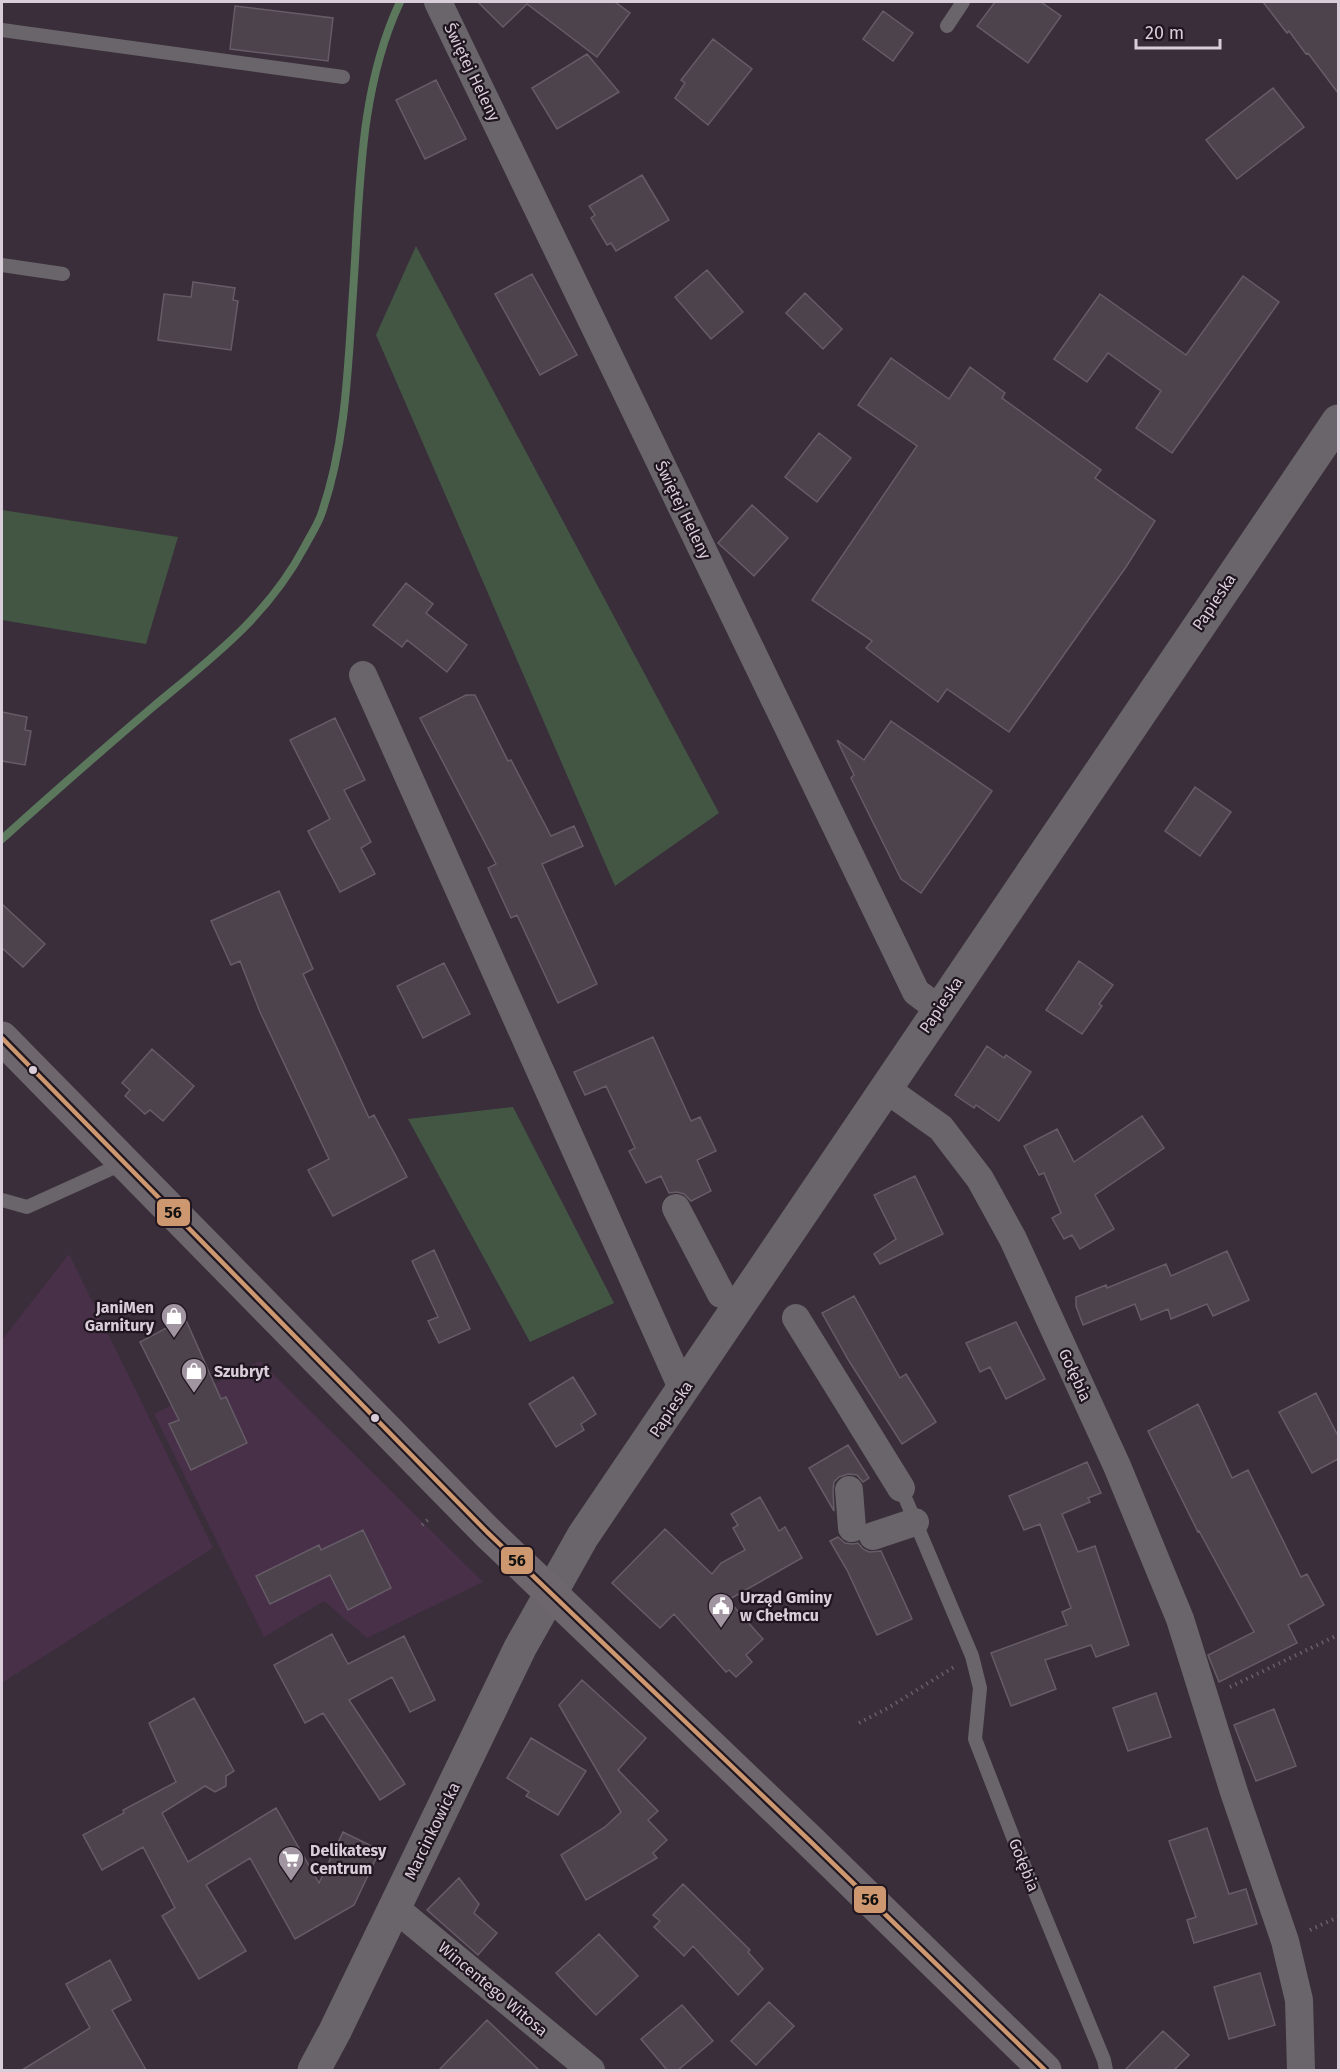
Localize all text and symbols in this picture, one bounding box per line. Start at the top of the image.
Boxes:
scale bar [1136,12,1220,50]
street label: Świętej Heleny [440,20,505,124]
text: 20 m [1145,22,1184,44]
street label: Świętej Heleny [651,458,716,562]
street label: Papieska [1188,570,1240,634]
street label: Papieska [915,973,967,1037]
unlabelled marker [27,1064,39,1076]
line badge: 56 [156,1198,191,1227]
text: 56 [164,1203,182,1222]
place label: JaniMen Garnitury [85,1298,155,1335]
shop icon: JaniMen Garnitury [159,1301,189,1339]
street label: Gołębia [1055,1346,1095,1404]
shop icon: Szubryt [179,1356,209,1394]
place label: Szubryt [214,1362,271,1381]
street label: Papieska [645,1377,697,1441]
unlabelled marker [369,1412,381,1424]
line badge: 56 [500,1546,534,1575]
text: 56 [508,1551,526,1570]
place label: Urząd Gminy w Chełmcu [740,1588,832,1625]
public building icon: Urząd Gminy w Chełmcu [706,1591,736,1629]
street label: Marcinkowicka [400,1779,464,1883]
street label: Gołębia [1005,1836,1043,1894]
place label: Delikatesy Centrum [310,1841,387,1878]
supermarket icon: Delikatesy Centrum [276,1844,306,1882]
line badge: 56 [853,1885,887,1914]
text: 56 [861,1890,879,1909]
street label: Wincentego Witosa [434,1938,552,2040]

